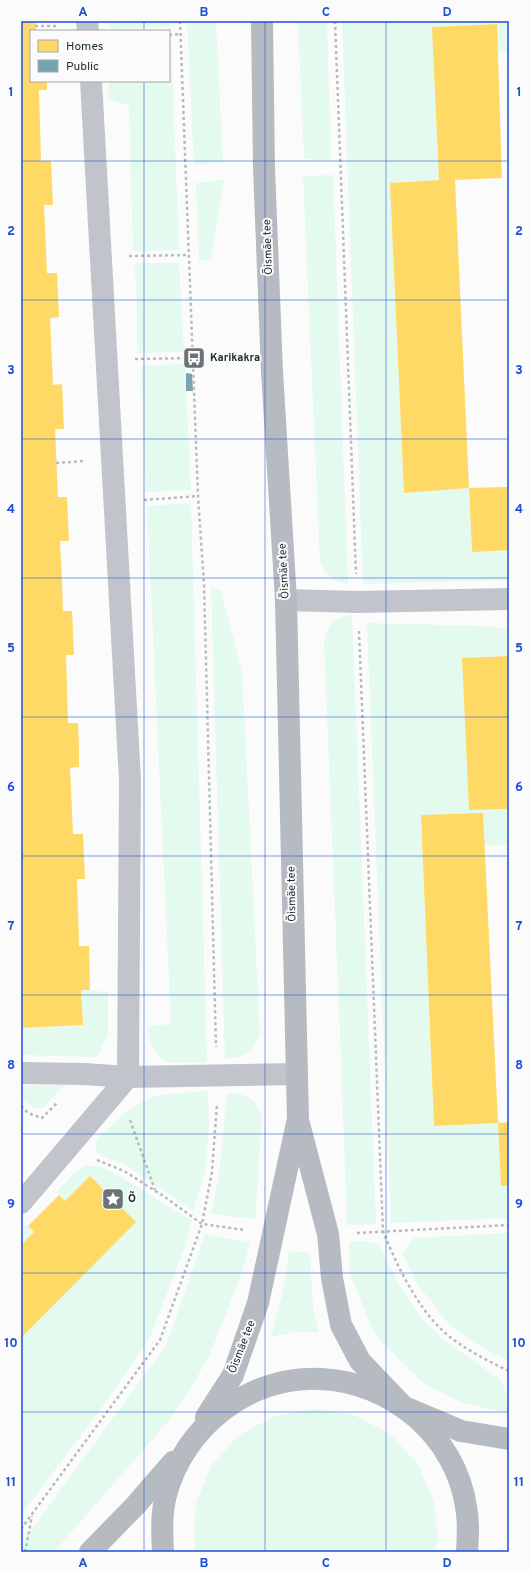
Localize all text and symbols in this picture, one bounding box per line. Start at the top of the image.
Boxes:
text: A [78,5,88,21]
text: B [200,5,209,21]
text: C [322,5,330,21]
text: D [442,5,452,21]
legend [30,30,170,82]
text: Homes [66,39,103,55]
text: Public [66,59,99,75]
text: 1 [8,85,14,101]
text: 1 [516,85,522,101]
street label: Õismäe tee [259,219,276,275]
text: 2 [7,224,15,240]
text: 2 [515,224,523,240]
bus stop icon: Karikakra [181,345,207,371]
place label: Karikakra [210,351,260,365]
text: 3 [7,363,15,379]
text: 3 [515,363,523,379]
text: 4 [7,502,15,518]
text: 4 [515,502,523,518]
street label: Õismäe tee [275,543,292,599]
text: 5 [7,641,15,657]
text: 5 [515,641,523,657]
text: 6 [7,780,15,796]
text: 6 [515,780,523,796]
street label: Õismäe tee [284,866,299,922]
text: 7 [8,919,15,935]
text: 7 [516,919,523,935]
text: 8 [7,1058,15,1074]
text: 8 [515,1058,523,1074]
place icon: Õ [100,1186,126,1212]
place label: Õ [128,1191,136,1206]
text: 9 [7,1197,15,1213]
text: 9 [515,1197,523,1213]
street label: Õismäe tee [225,1318,259,1375]
text: 10 [4,1336,18,1352]
text: 10 [512,1336,526,1352]
text: 11 [6,1475,16,1491]
text: 11 [514,1475,524,1491]
text: A [78,1556,88,1572]
text: B [200,1556,209,1572]
text: C [322,1556,330,1572]
text: D [442,1556,452,1572]

